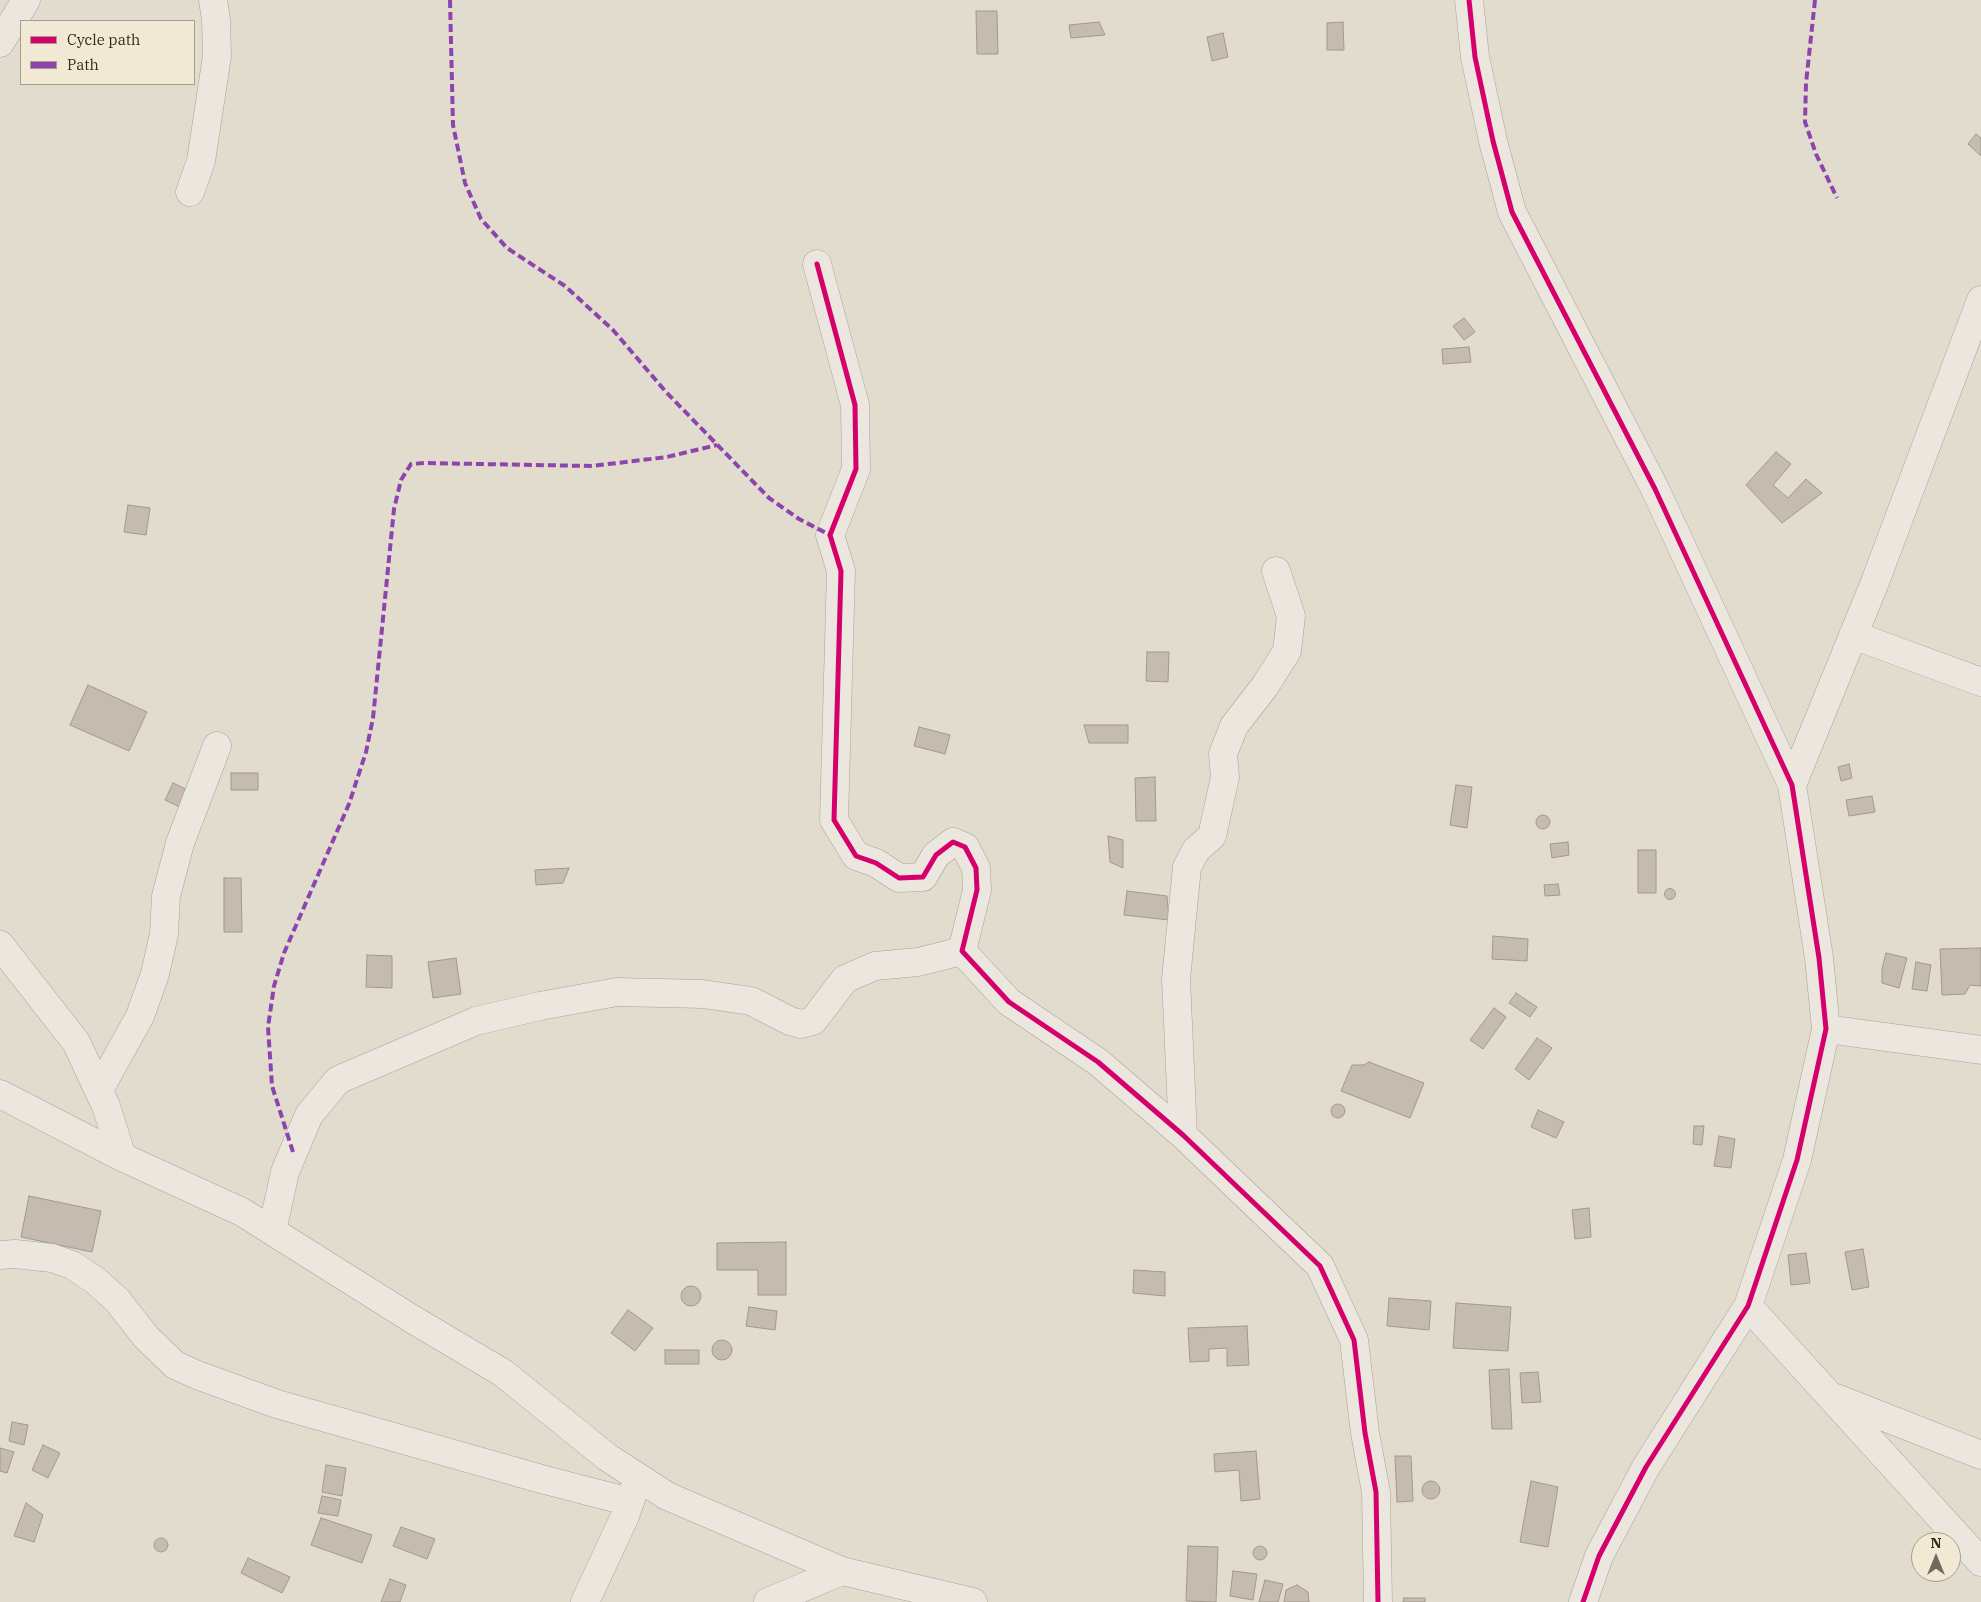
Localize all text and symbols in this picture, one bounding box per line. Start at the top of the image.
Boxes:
legend [20,20,195,85]
text: Cycle path [67,30,140,49]
text: Path [67,55,99,74]
north arrow [1911,1532,1961,1582]
text: N [1930,1534,1942,1552]

